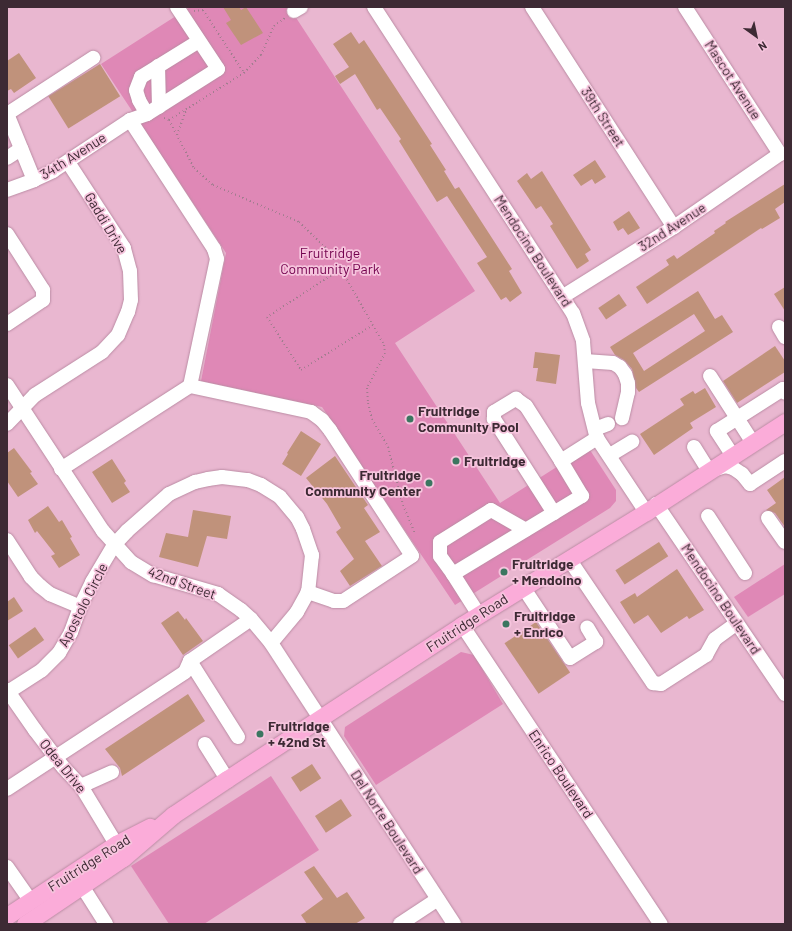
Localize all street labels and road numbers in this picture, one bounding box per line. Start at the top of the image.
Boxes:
street label: Mascot Avenue [701,37,765,123]
street label: 39th Street [577,84,629,150]
street label: 34th Avenue [37,129,109,183]
street label: Gaddi Drive [81,189,131,257]
street label: Mendocino Boulevard [491,192,575,310]
street label: 32nd Avenue [635,199,709,255]
street label: Mendocino Boulevard [678,541,764,657]
street label: Apostolo Circle [55,560,111,650]
street label: 42nd Street [146,563,218,603]
street label: Fruitridge Road [423,590,511,656]
street label: Enrico Boulevard [525,727,597,821]
street label: Odea Drive [36,736,90,796]
street label: Del Norte Boulevard [347,767,427,877]
street label: Fruitridge Road [45,831,133,895]

